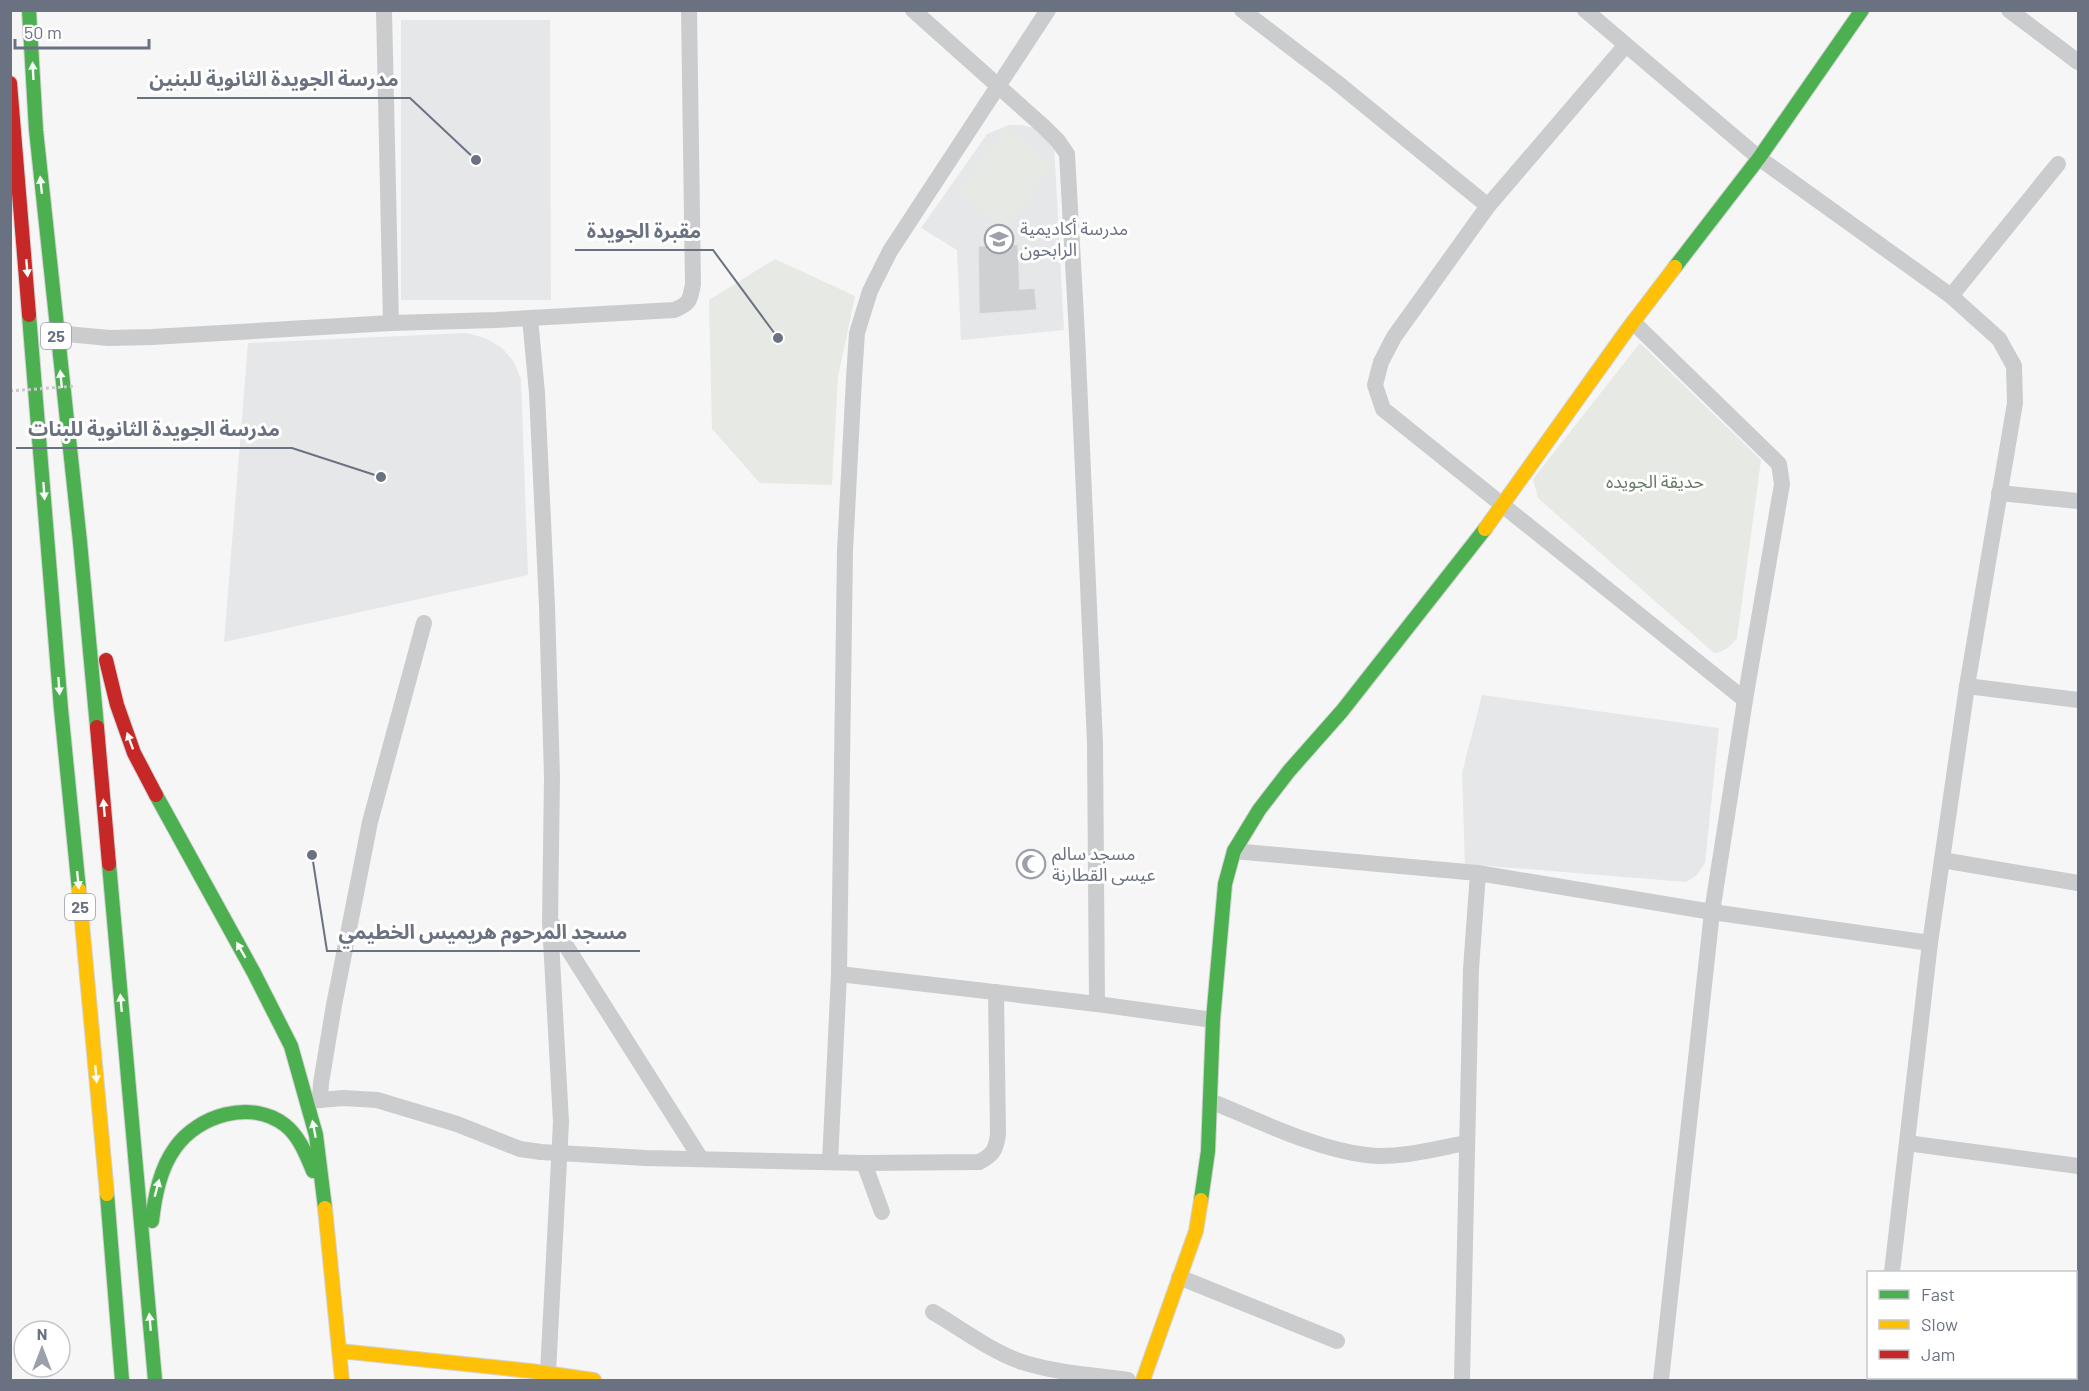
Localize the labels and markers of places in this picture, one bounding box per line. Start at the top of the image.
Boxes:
callout: مدرسة الجويدة الثانوية للبنين [137,60,410,98]
callout: مقبرة الجويدة [575,212,713,250]
place label: مدرسة أكاديمية الرابحون [1020,217,1128,261]
school or university icon: مدرسة أكاديمية الرابحون [983,223,1015,255]
callout: مدرسة الجويدة الثانوية للبنات [16,410,292,448]
place label: مسجد سالم عيسى القطارنة [1052,842,1155,886]
mosque icon: مسجد سالم عيسى القطارنة [1015,848,1047,880]
callout: مسجد المرحوم هريميس الخطيمي [327,913,640,951]

